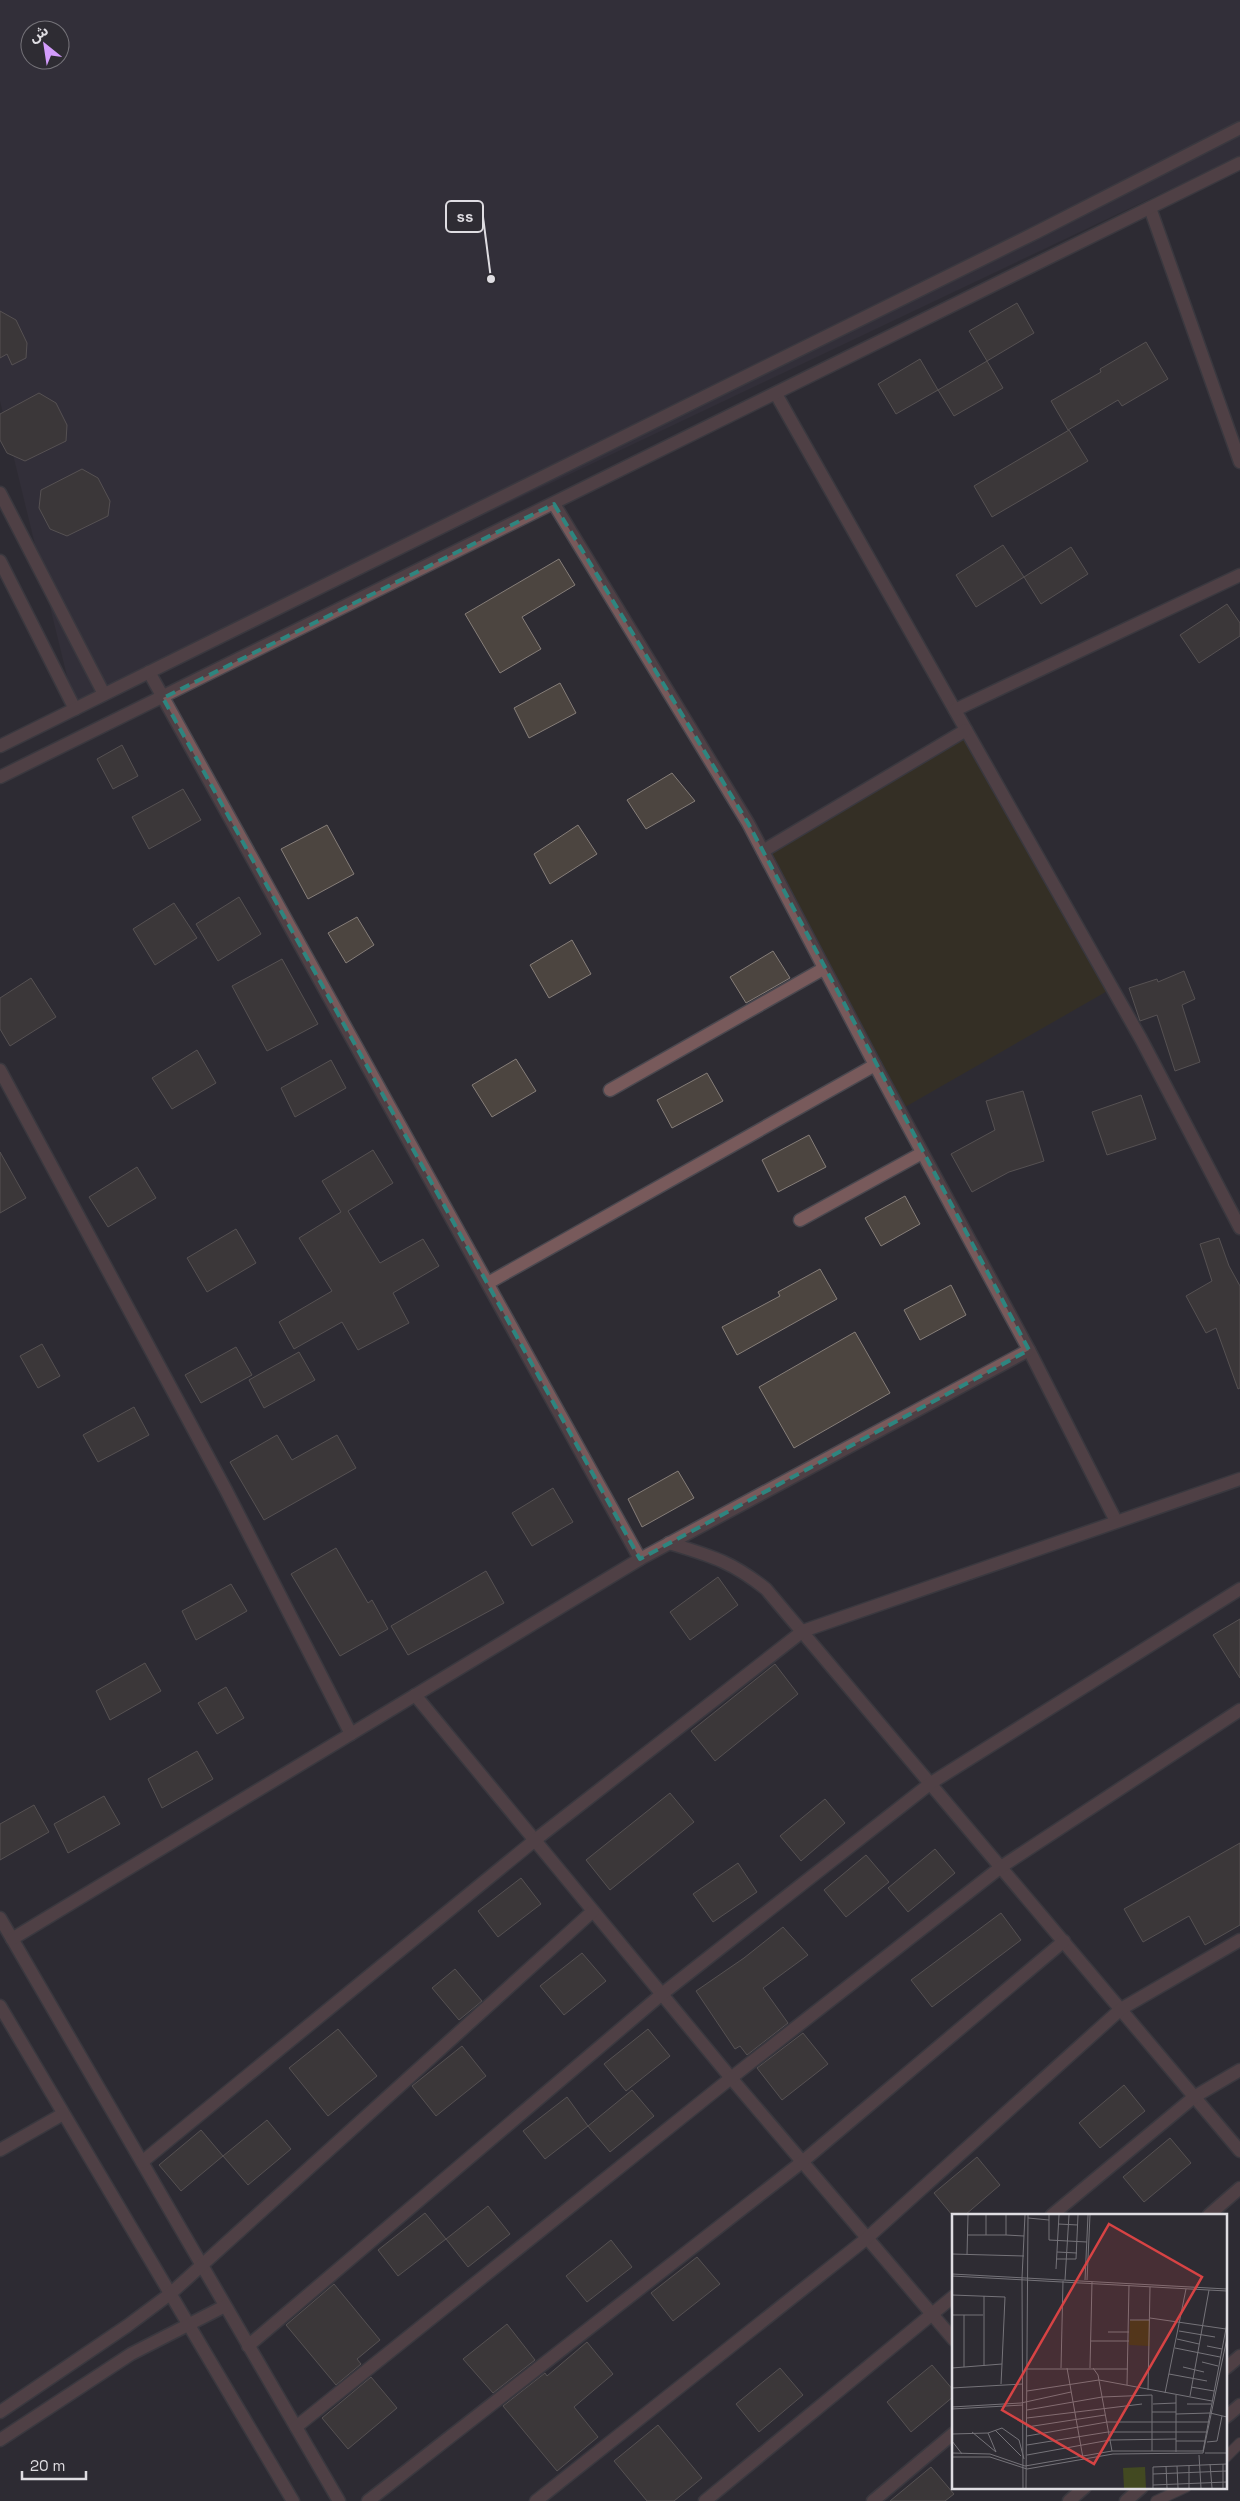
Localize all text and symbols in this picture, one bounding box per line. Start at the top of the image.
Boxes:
north arrow [20,20,70,70]
text: ش [26,21,51,46]
callout: ss [446,201,483,232]
text: ss [457,206,473,227]
inset map [952,2214,1228,2488]
scale bar [22,2448,86,2480]
text: 20 m [30,2456,65,2475]

